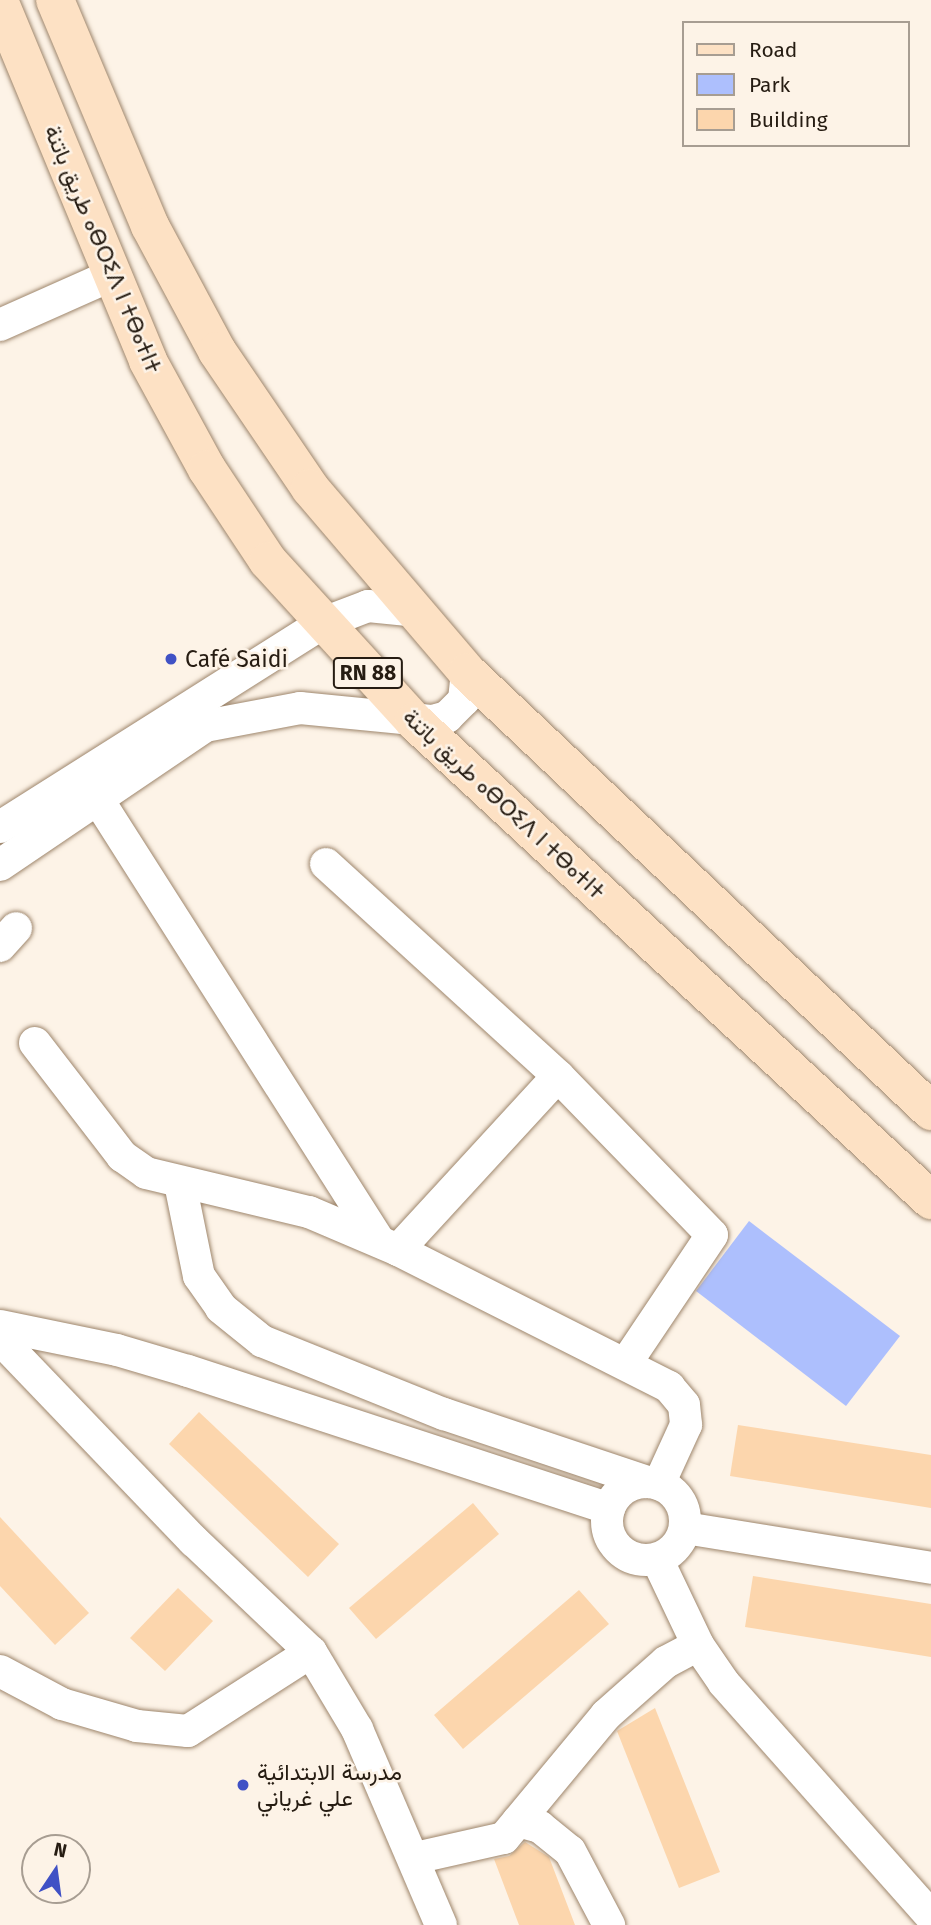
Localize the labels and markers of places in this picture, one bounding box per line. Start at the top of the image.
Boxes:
place label: Café Saidi [185,645,288,673]
marker: Café Saidi [163,651,179,667]
place label: مدرسة الابتدائية علي غرياني [257,1758,402,1812]
marker: مدرسة الابتدائية علي غرياني [235,1777,251,1793]

